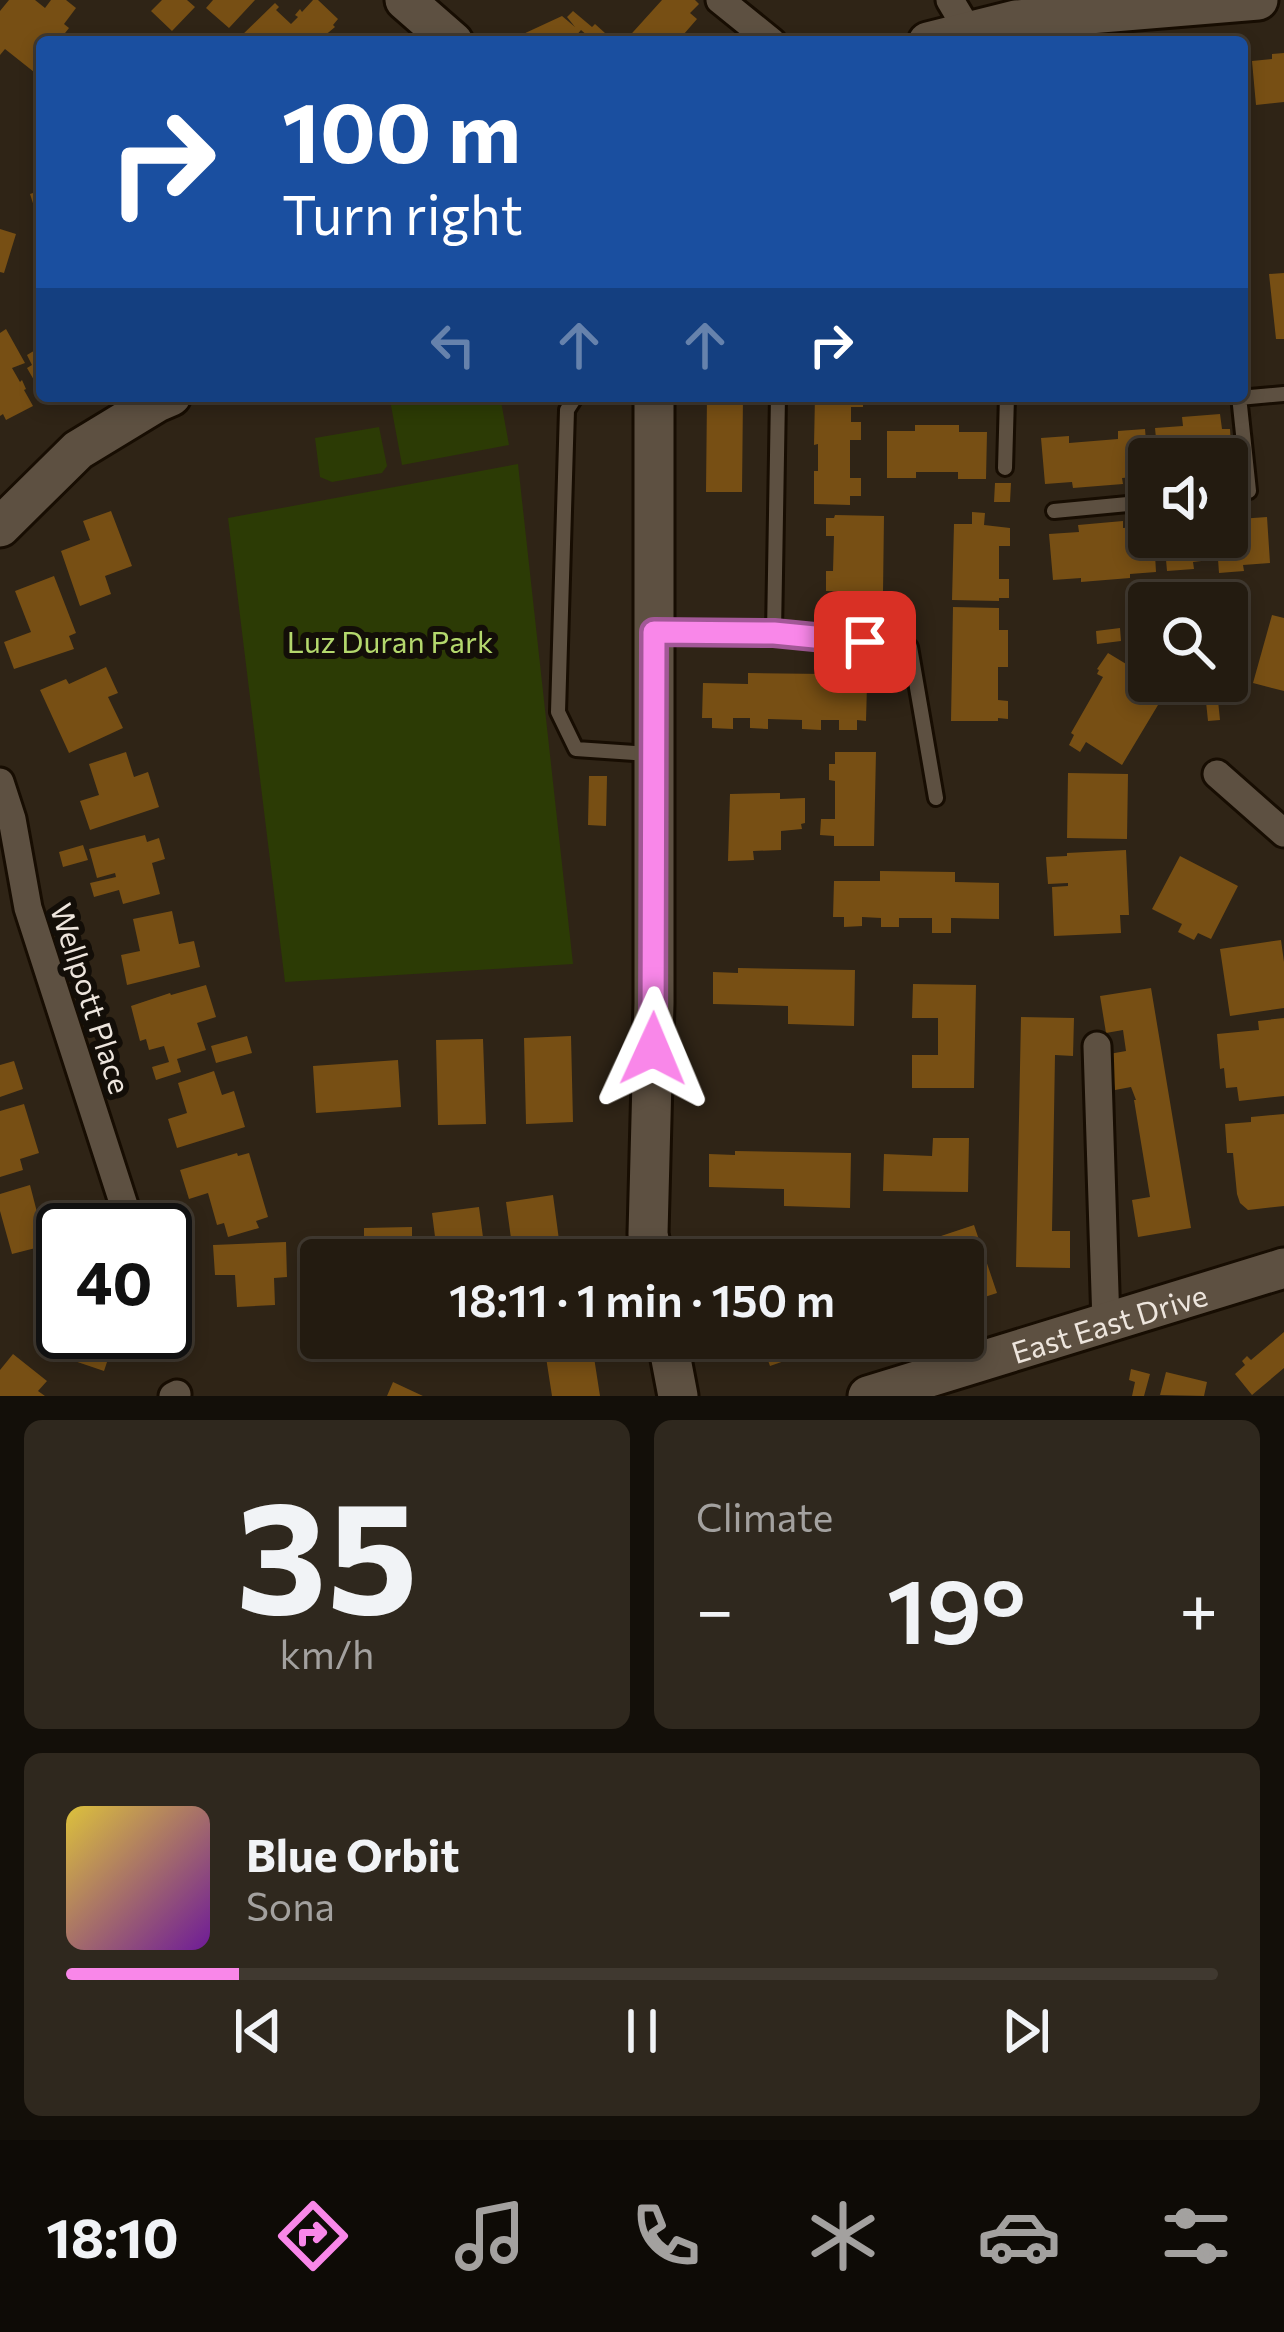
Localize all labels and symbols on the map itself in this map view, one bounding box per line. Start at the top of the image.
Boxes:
pin [814,591,916,693]
park label: Luz Duran Park [287,622,493,659]
street label: Wellpott Place [44,898,140,1098]
position arrow [590,986,716,1112]
speed limit sign: 40 [36,1203,192,1359]
street label: East East Drive [1006,1274,1211,1369]

